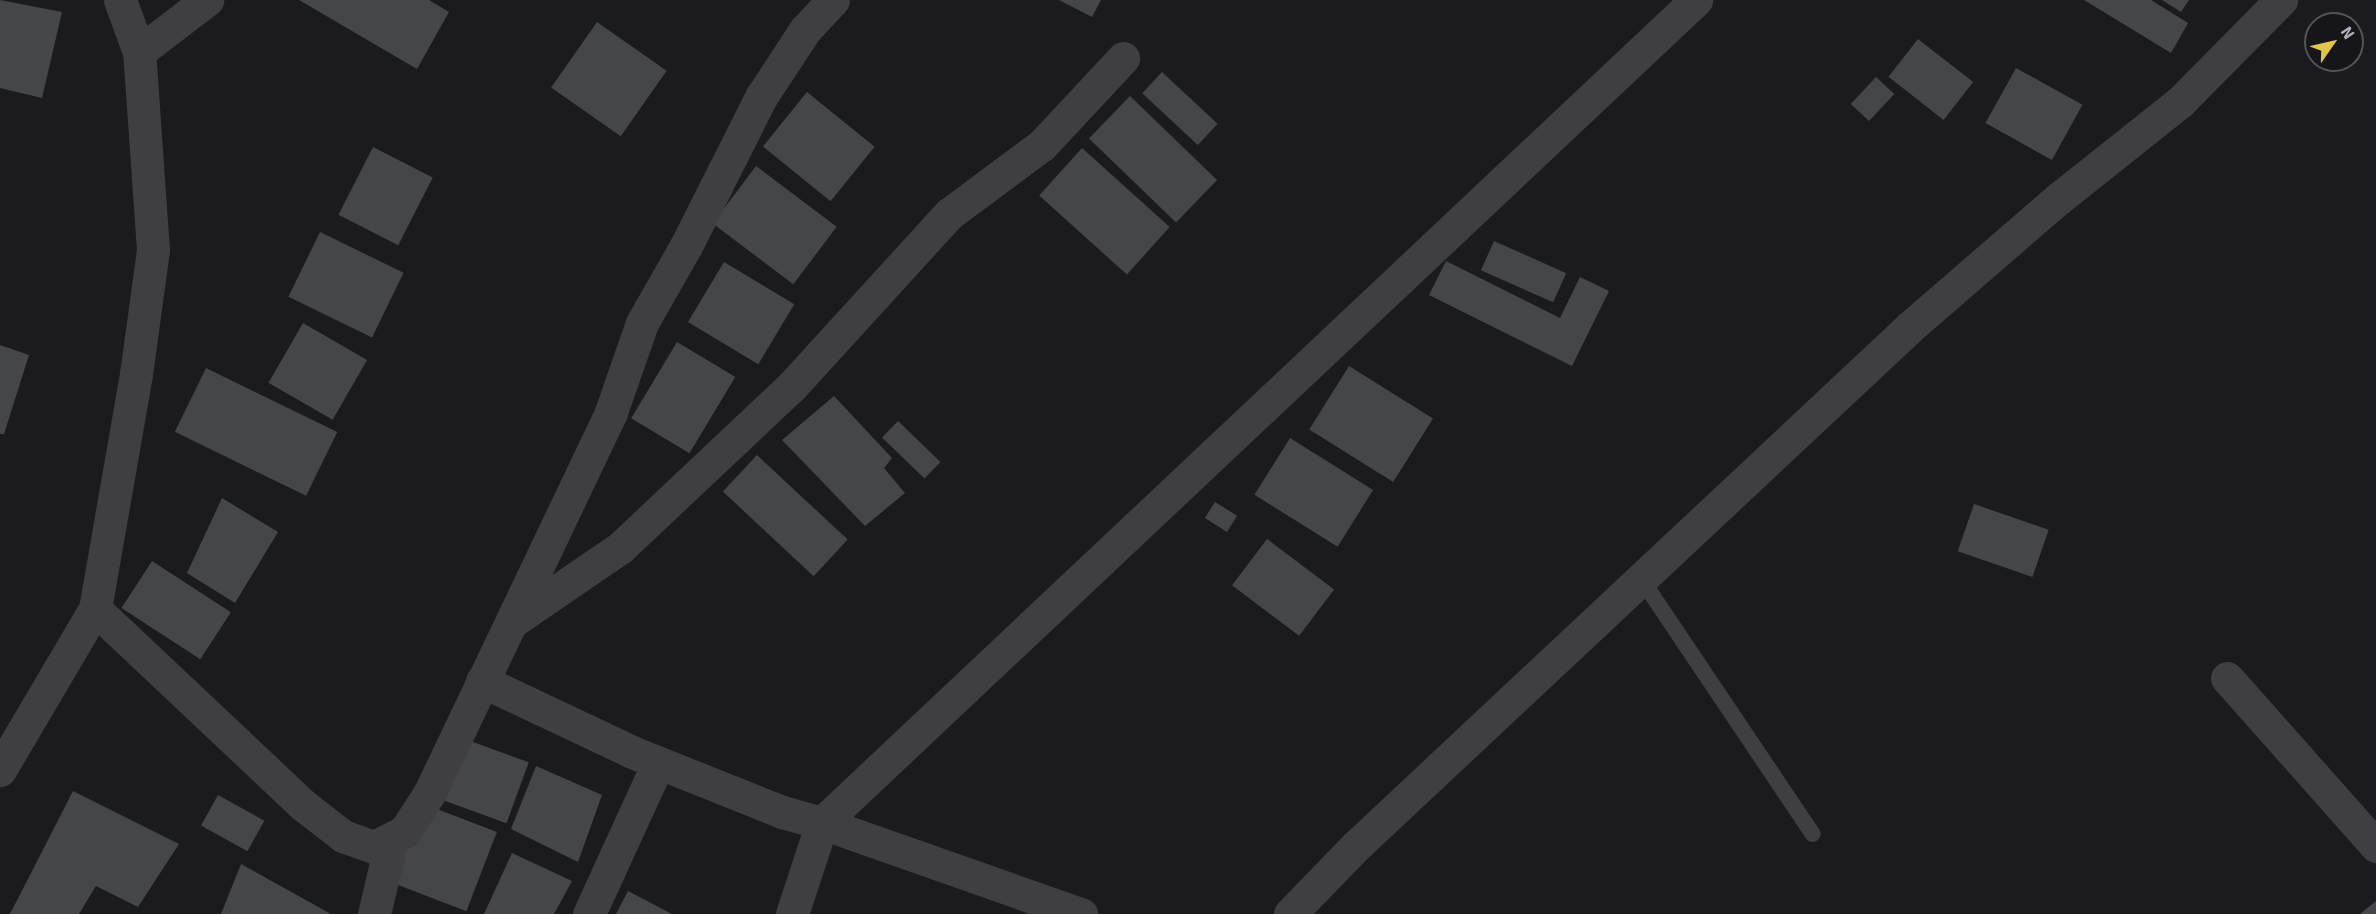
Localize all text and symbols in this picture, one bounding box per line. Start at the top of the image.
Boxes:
north arrow [2304,12,2364,72]
text: N [2336,23,2359,43]

